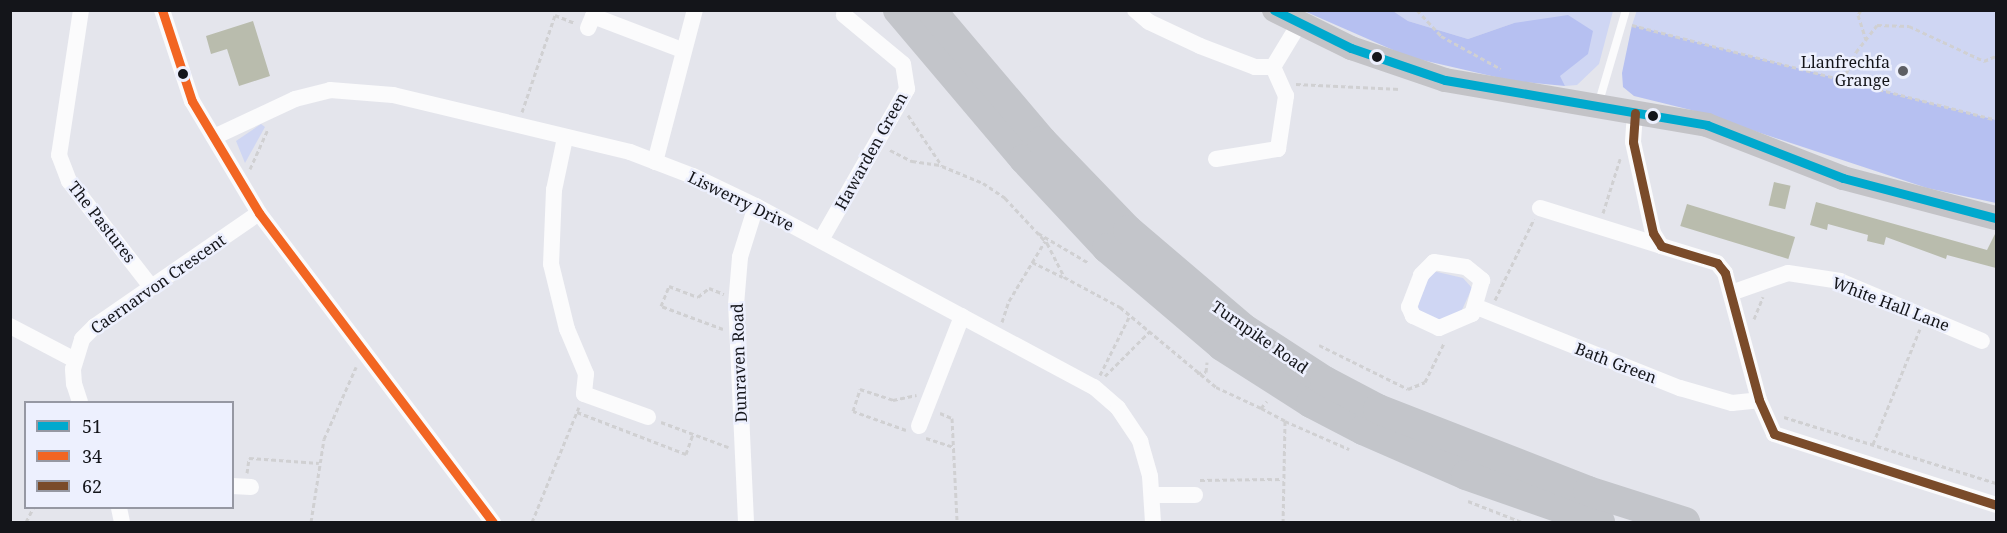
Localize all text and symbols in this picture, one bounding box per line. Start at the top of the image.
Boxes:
unlabelled marker [1371,51,1383,63]
place label: Llanfrechfa Grange [1801,52,1890,90]
marker: Llanfrechfa Grange [1894,62,1912,80]
unlabelled marker [177,68,189,80]
street label: Hawarden Green [831,89,911,213]
unlabelled marker [1647,110,1659,122]
street label: Liswerry Drive [685,167,797,235]
street label: The Pastures [64,178,140,266]
street label: Caernarvon Crescent [87,230,229,338]
street label: White Hall Lane [1830,273,1952,335]
street label: Turnpike Road [1208,297,1312,377]
street label: Dunraven Road [727,303,751,423]
street label: Bath Green [1572,339,1660,387]
legend [24,401,234,509]
text: 51 [82,414,102,438]
text: 34 [82,444,102,468]
text: 62 [82,474,102,498]

